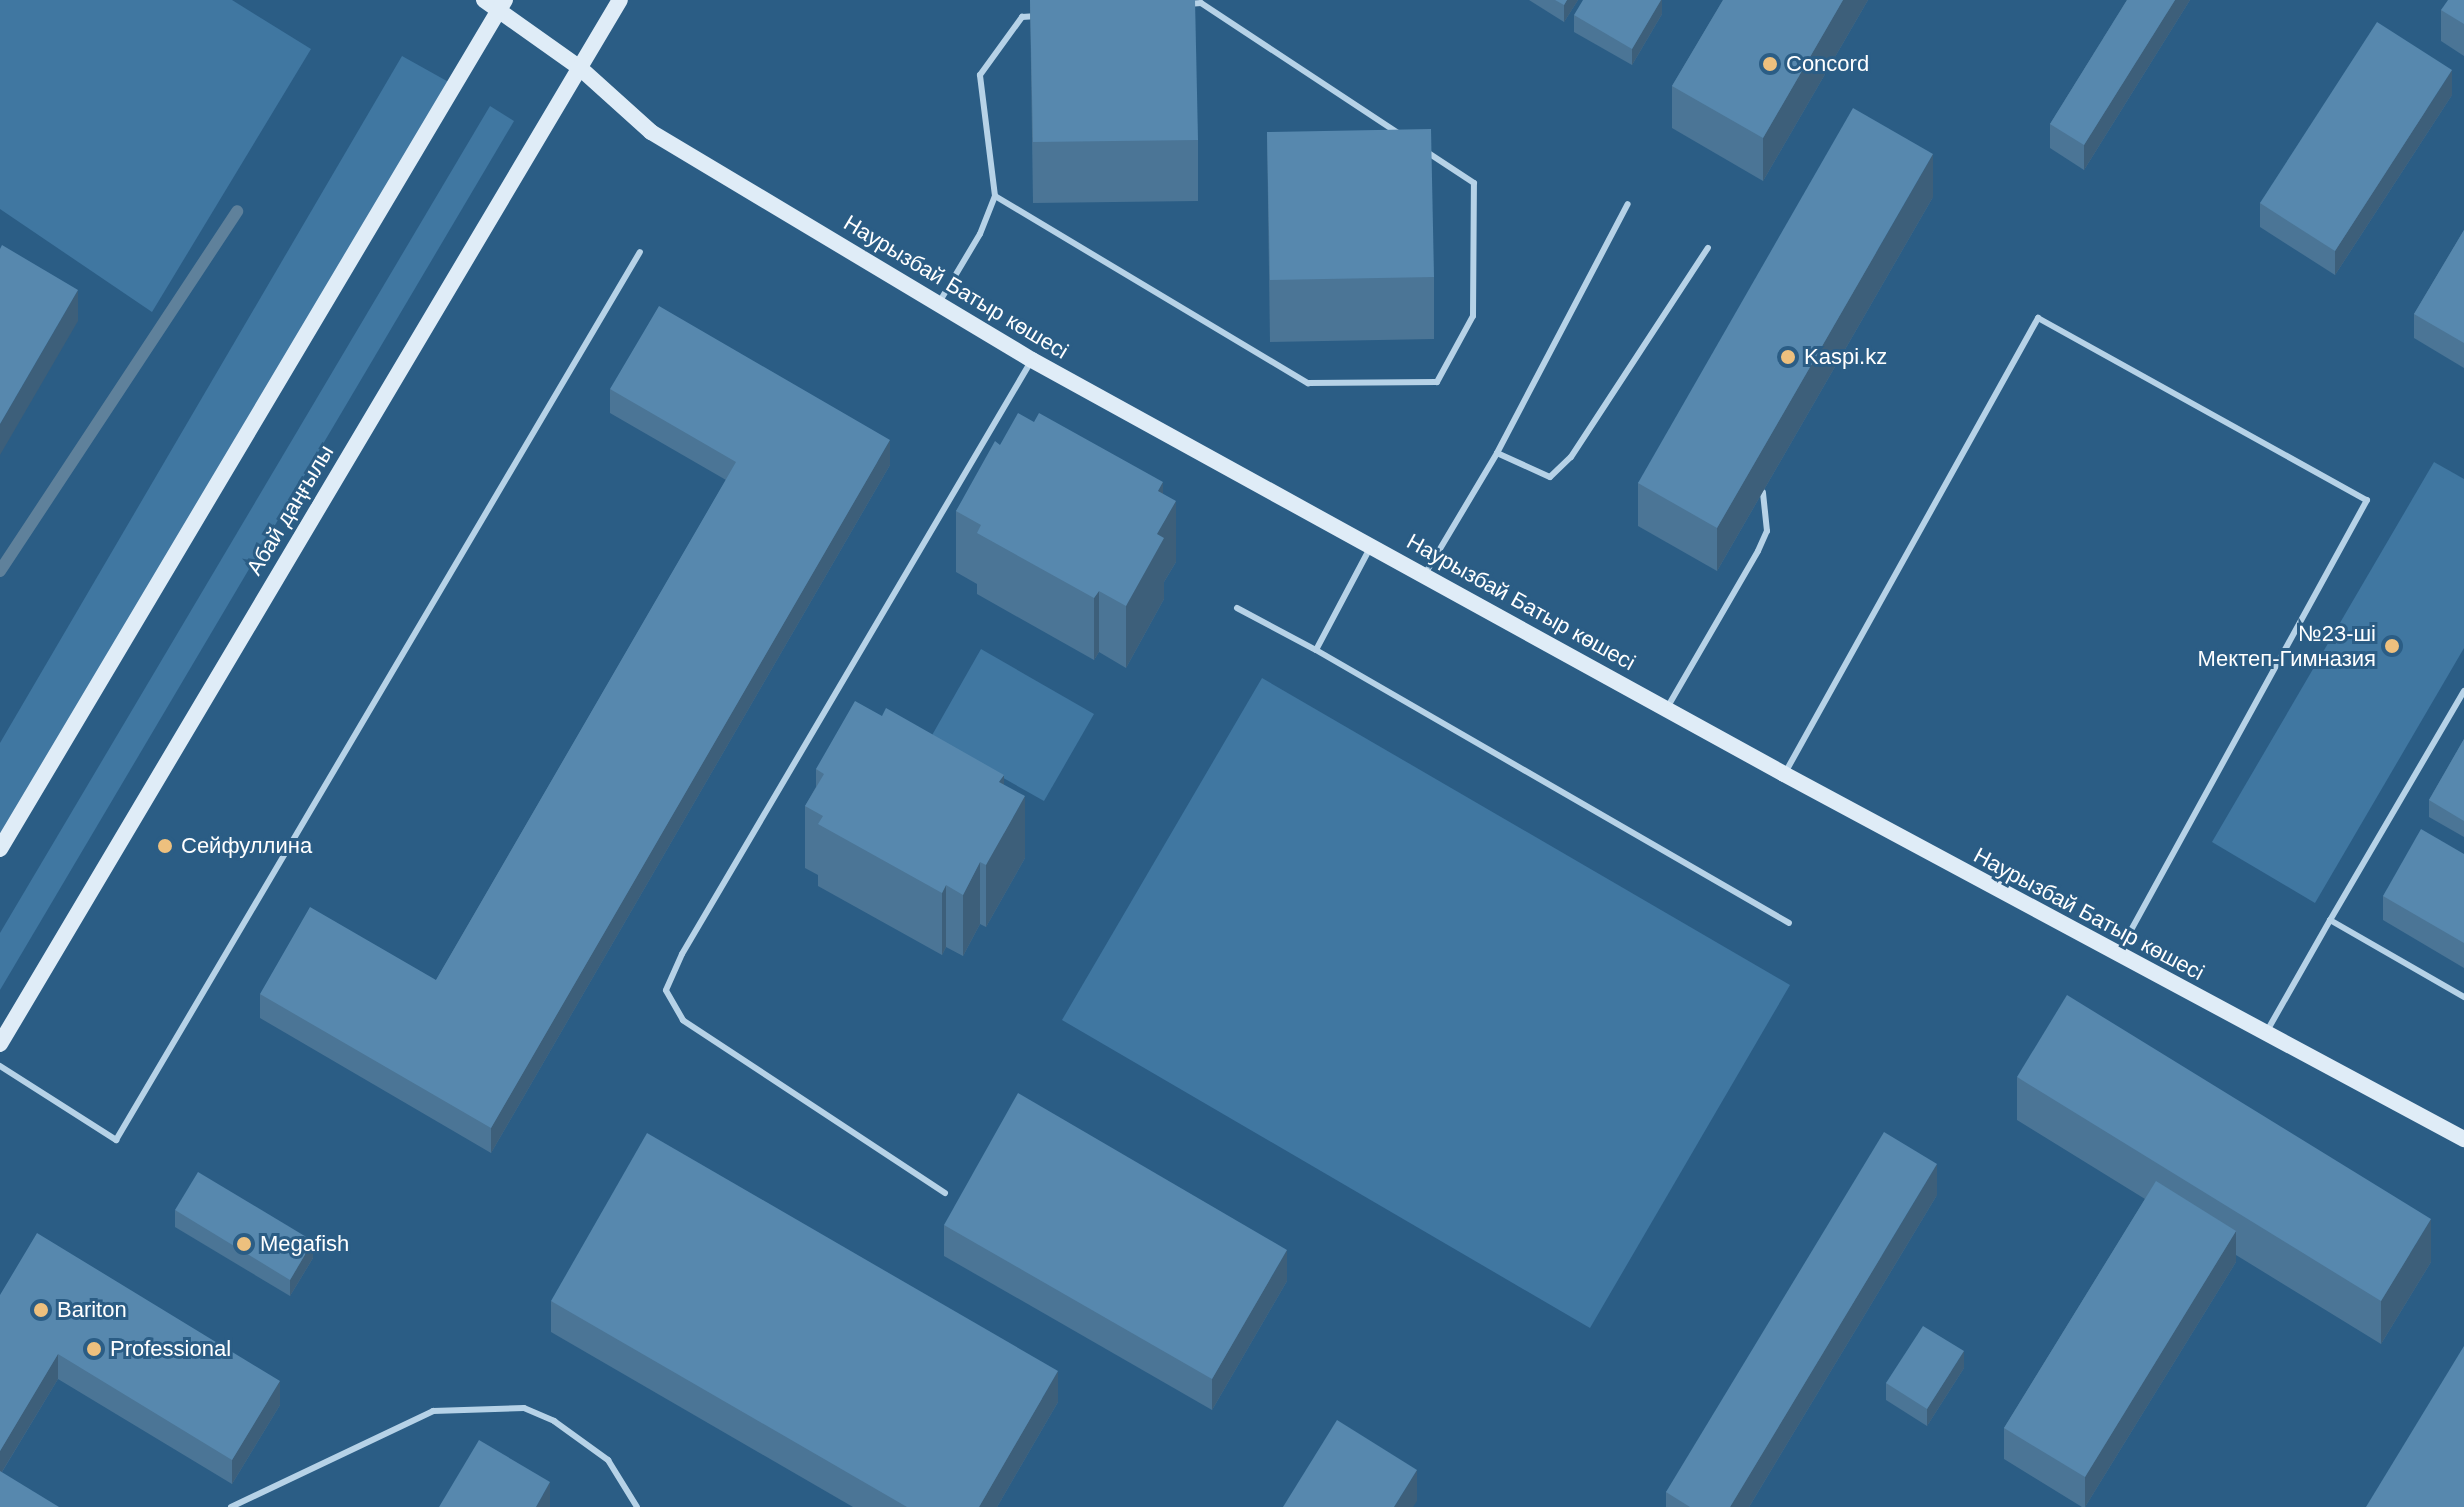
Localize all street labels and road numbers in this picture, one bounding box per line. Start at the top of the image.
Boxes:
street label: Наурызбай Батыр көшесі [839,209,1073,365]
street label: Абай даңғылы [241,440,339,580]
street label: Наурызбай Батыр көшесі [1402,528,1640,676]
street label: Наурызбай Батыр көшесі [1969,842,2209,986]

